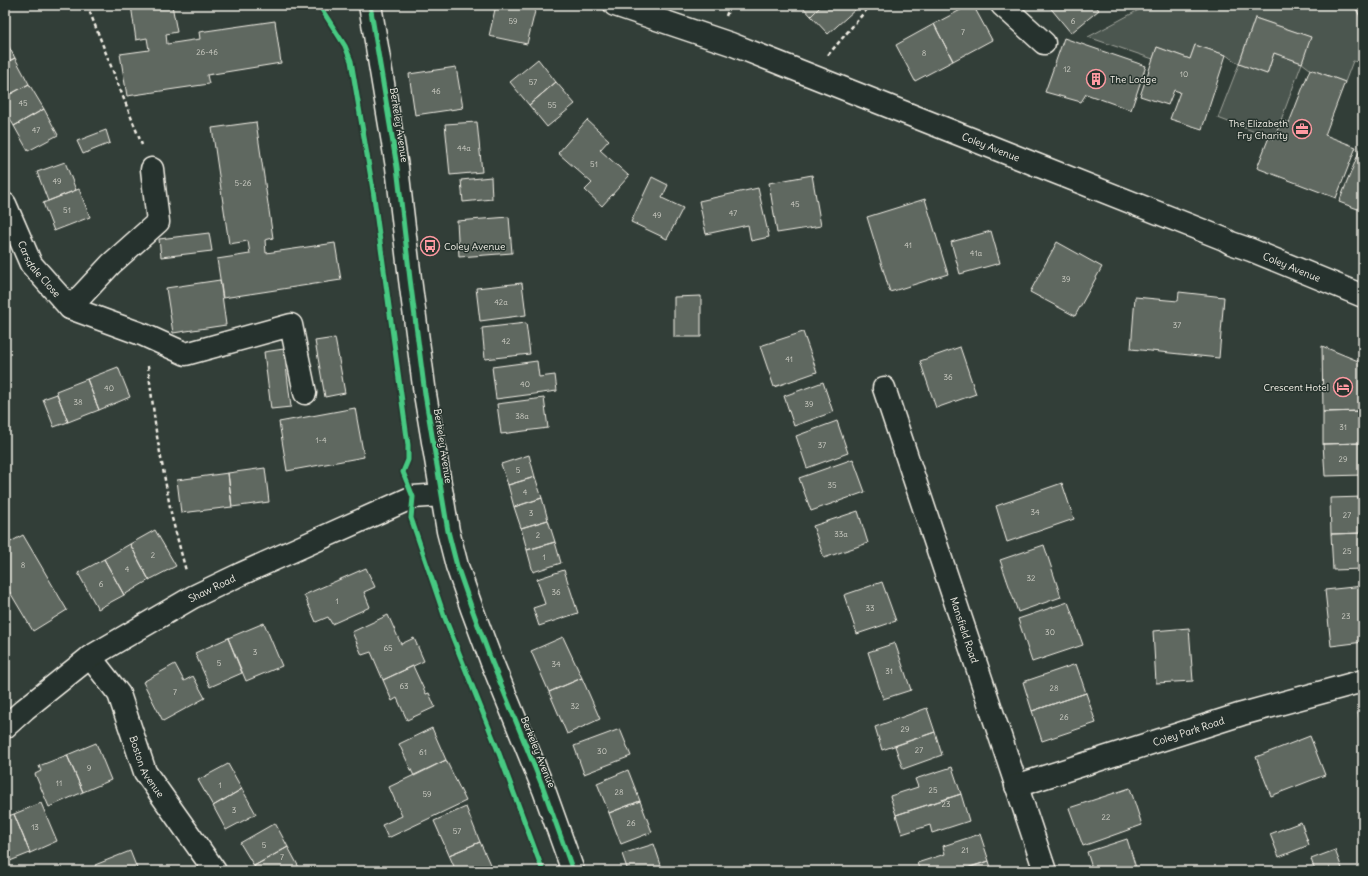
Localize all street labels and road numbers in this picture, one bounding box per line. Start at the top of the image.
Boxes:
street label: Berkeley Avenue [387,87,411,163]
street label: Coley Avenue [960,130,1022,164]
street label: Carsdale Close [15,239,64,300]
street label: Coley Avenue [1261,249,1323,284]
street label: Berkeley Avenue [431,408,455,484]
street label: Shaw Road [186,571,237,605]
street label: Mansfield Road [948,595,982,665]
street label: Berkeley Avenue [518,714,558,790]
street label: Coley Park Road [1151,714,1226,749]
street label: Boston Avenue [127,734,167,800]

